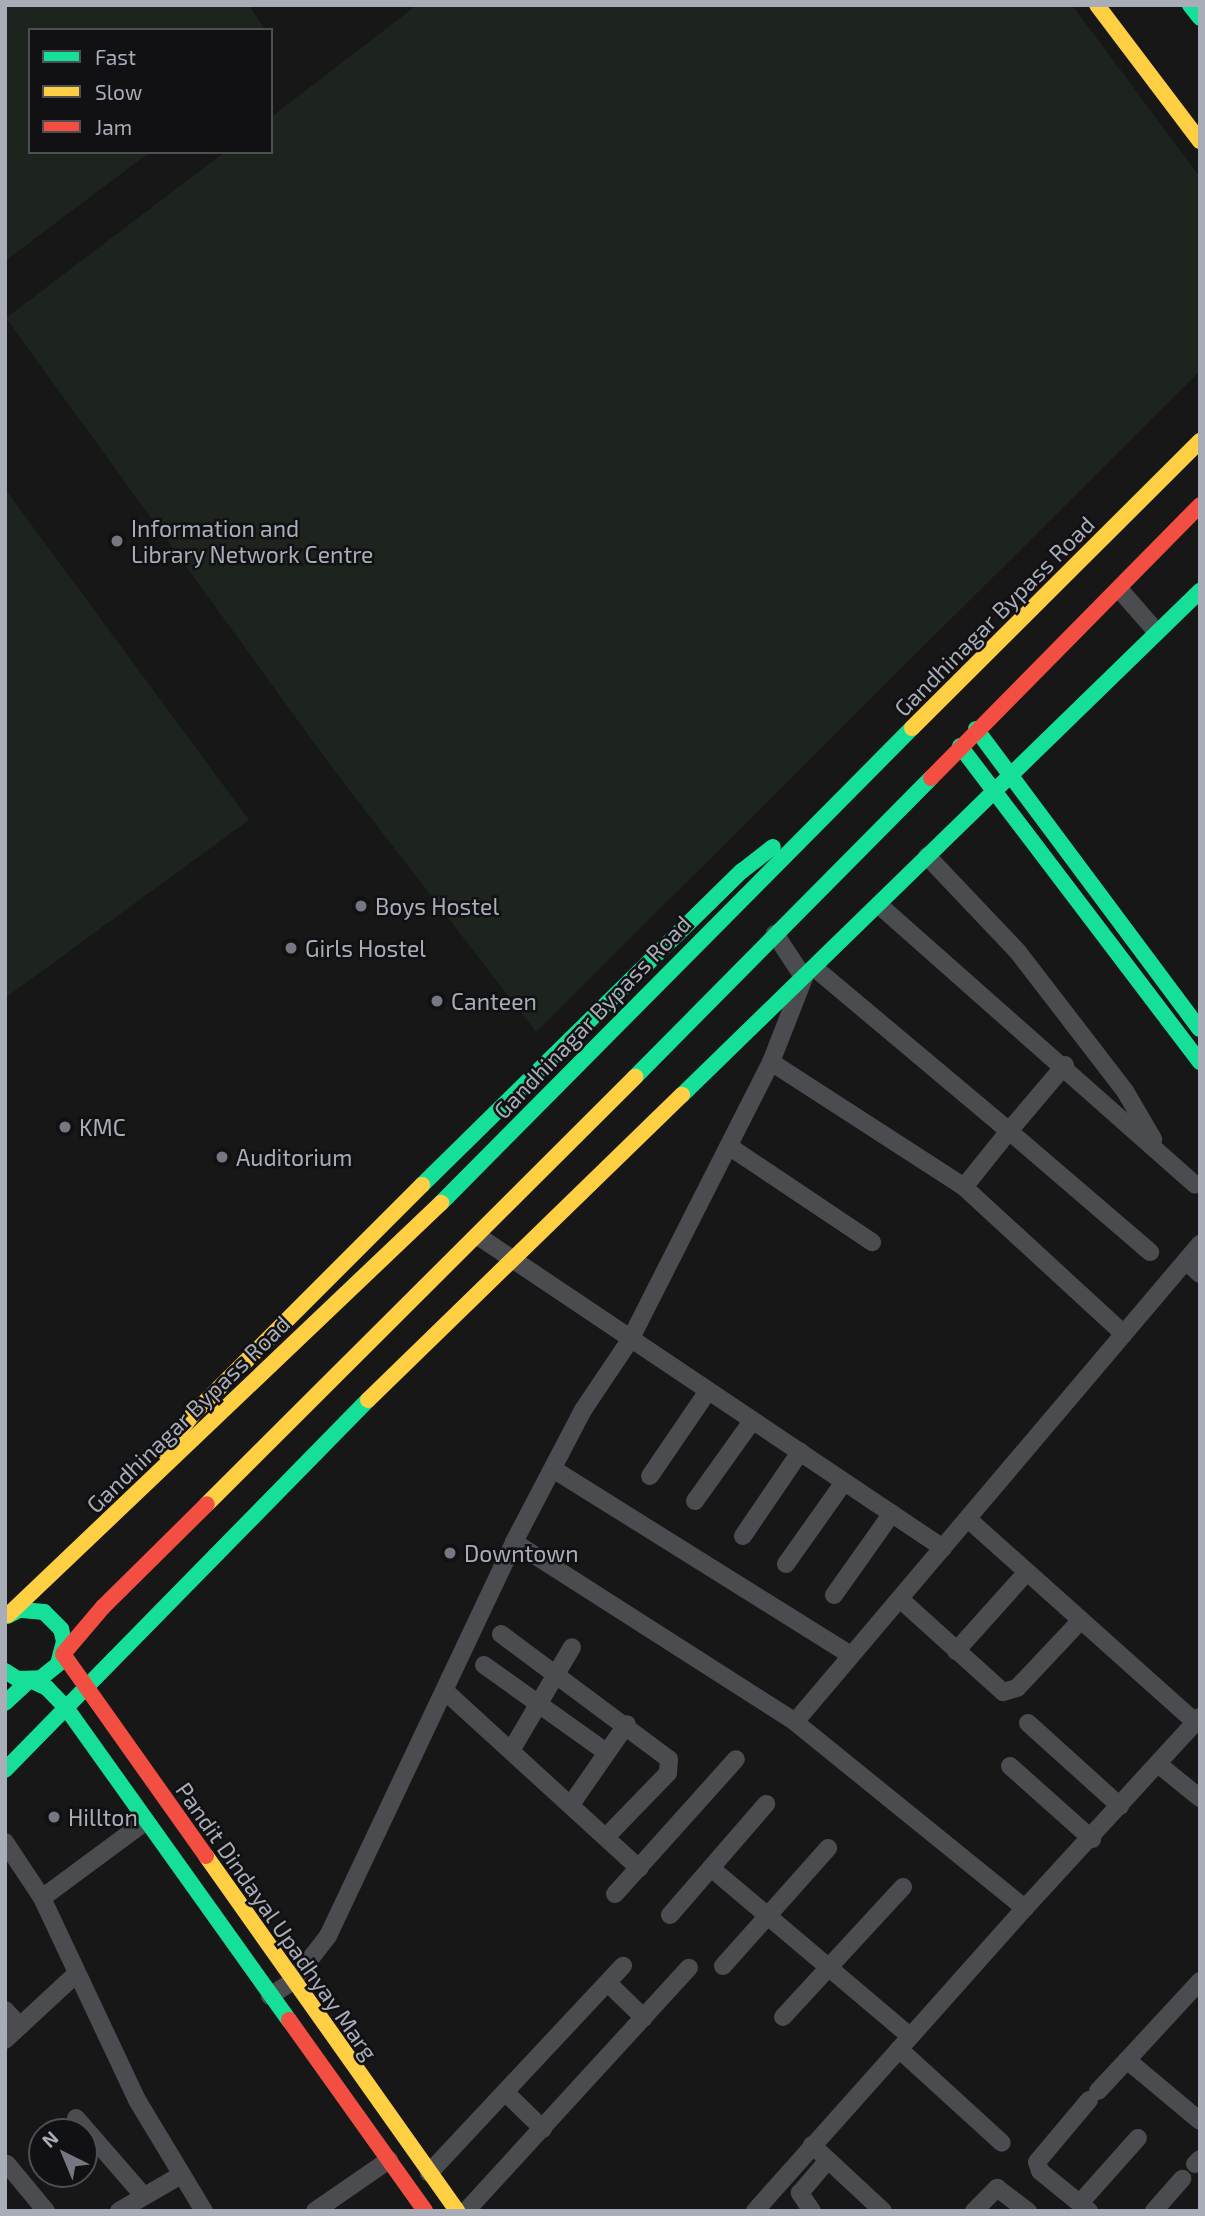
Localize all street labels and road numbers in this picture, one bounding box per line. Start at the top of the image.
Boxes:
street label: Gandhinagar Bypass Road [888,510,1100,722]
street label: Gandhinagar Bypass Road [488,910,696,1124]
street label: Gandhinagar Bypass Road [81,1310,295,1518]
street label: Pandit Dindayal Upadhyay Marg [170,1776,384,2066]

